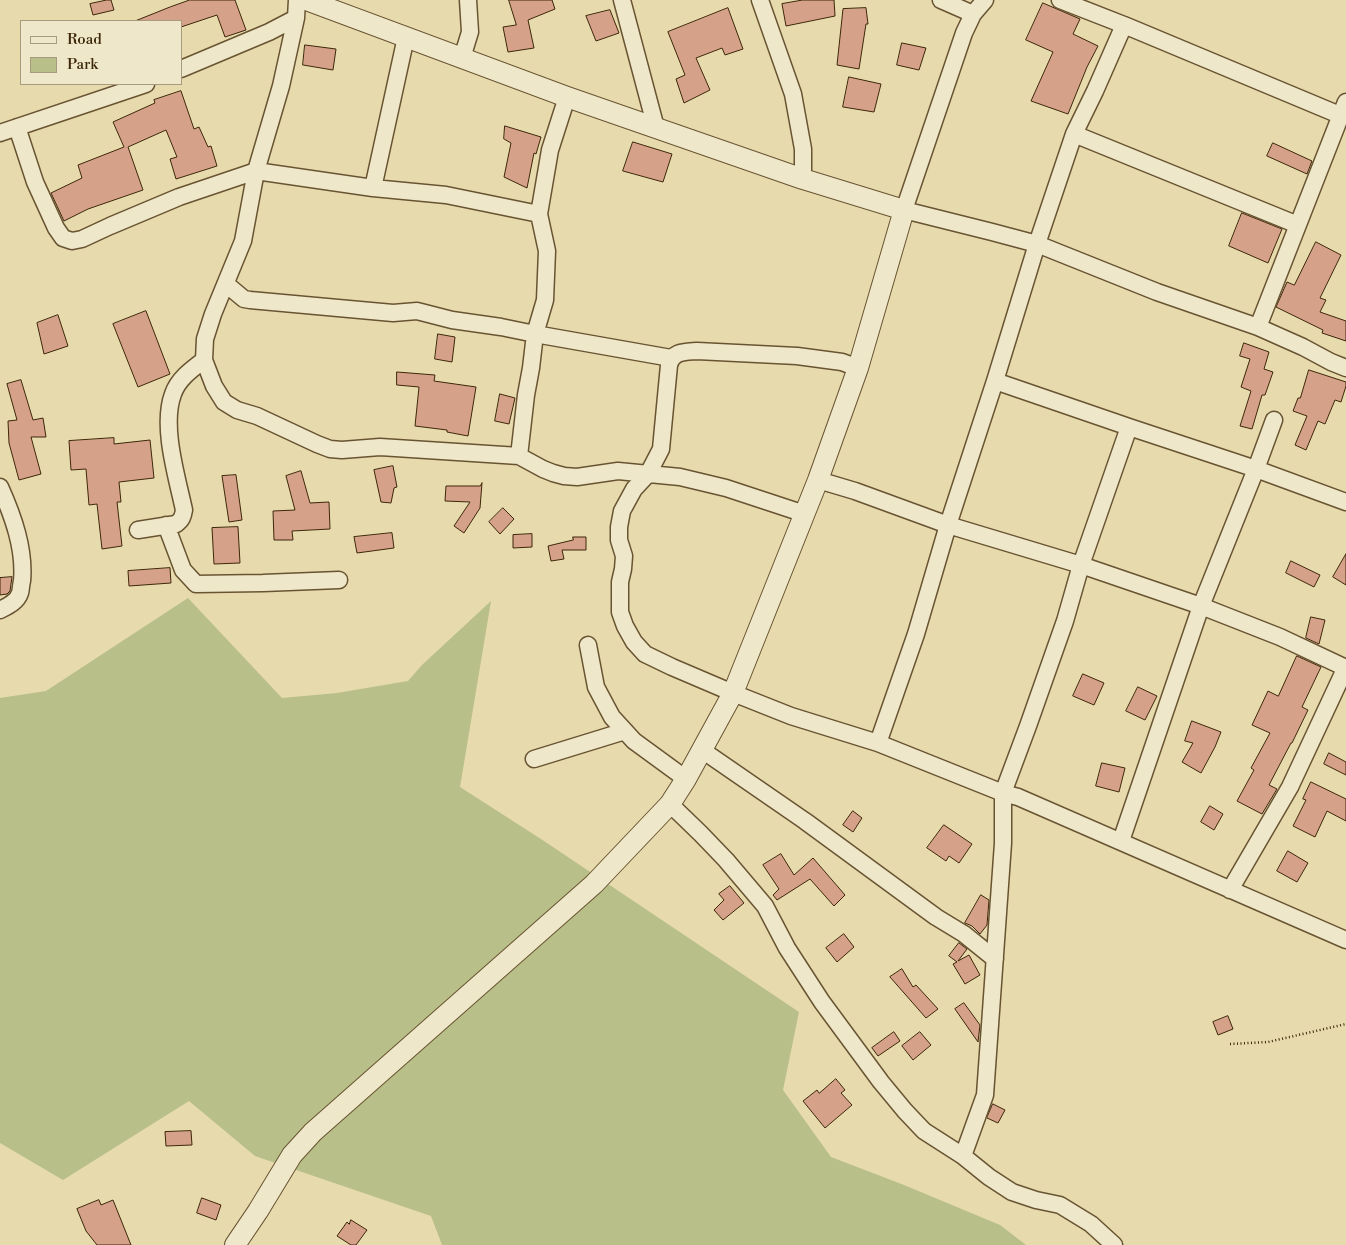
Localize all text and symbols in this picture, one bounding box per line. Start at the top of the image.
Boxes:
legend [20,20,182,85]
text: Road [67,30,102,49]
text: Park [67,55,98,74]

